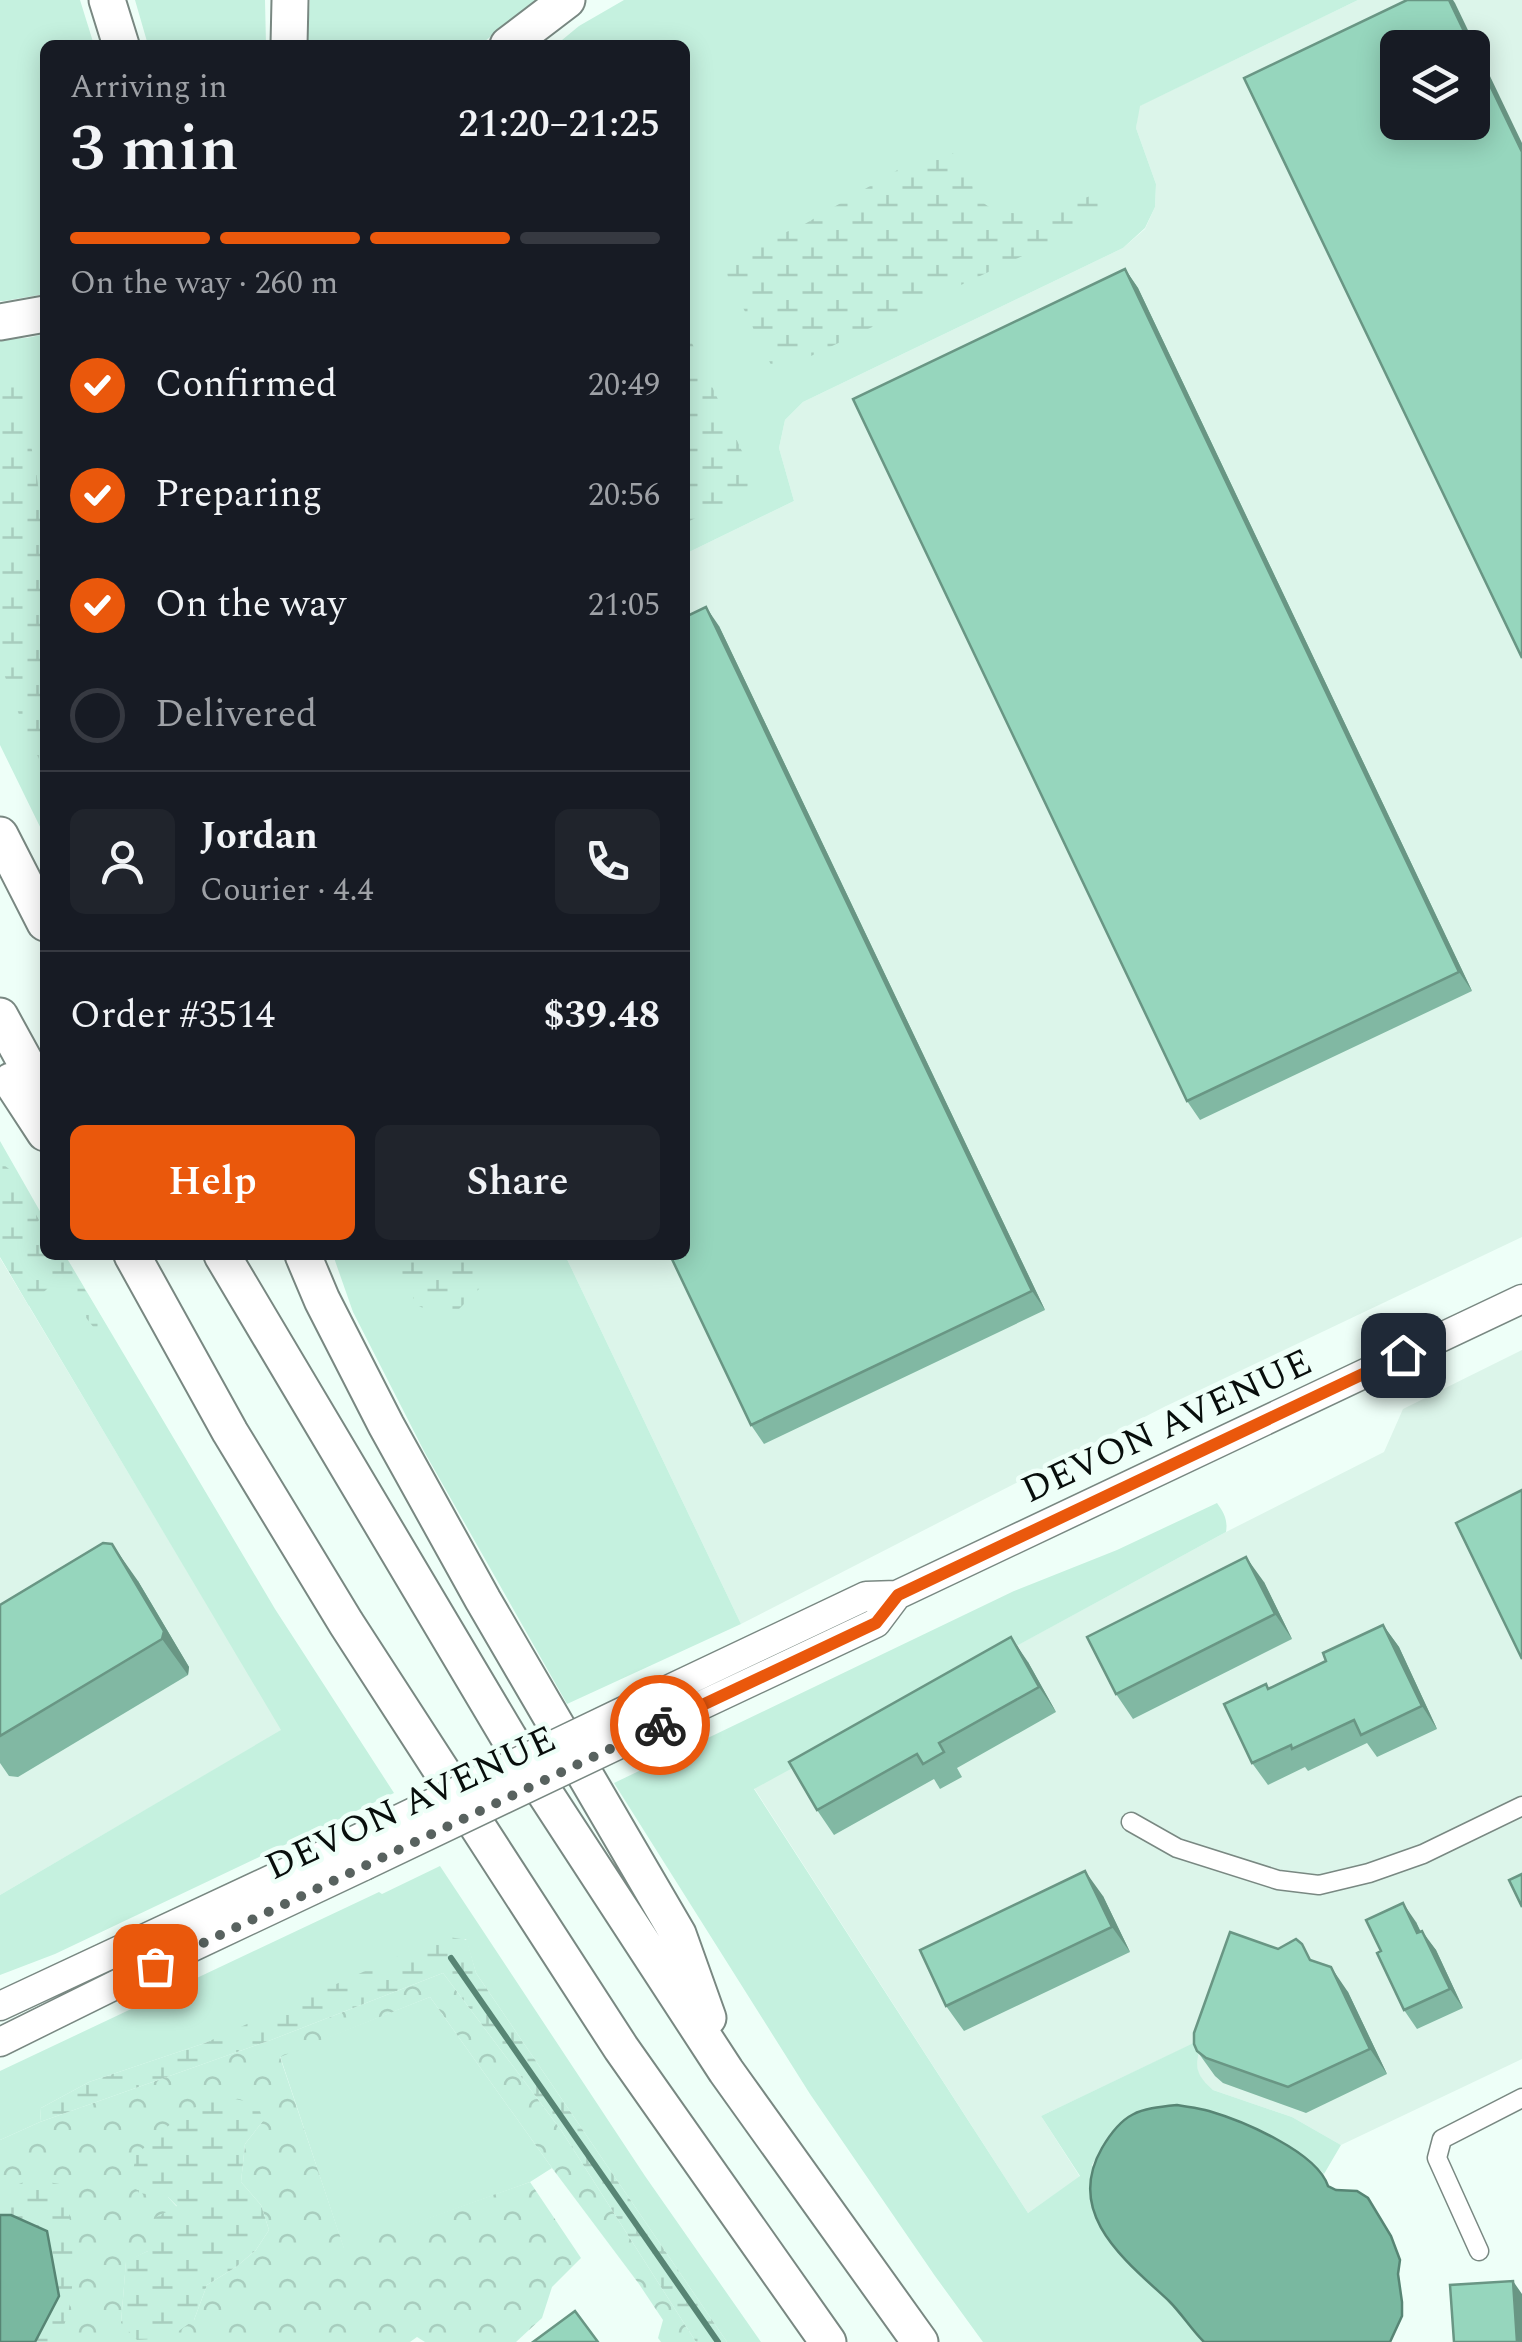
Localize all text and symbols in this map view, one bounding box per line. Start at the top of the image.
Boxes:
map controls [1380,30,1490,140]
button: layers [1380,30,1490,140]
text: Arriving in [70,63,227,112]
text: 21:20–21:25 [458,96,660,154]
text: 3 min [70,100,239,199]
text: On the way · 260 m [70,259,338,308]
text: Confirmed [155,356,337,414]
icon: check [70,358,125,413]
text: 20:49 [588,361,660,410]
text: Preparing [155,466,322,524]
icon: check [70,468,125,523]
text: 20:56 [588,471,660,520]
text: On the way [155,576,346,634]
icon: check [70,578,125,633]
text: 21:05 [588,581,660,630]
text: Delivered [155,686,317,744]
text: Jordan [200,808,318,866]
button: person [70,809,175,914]
button: phone [555,809,660,914]
text: Courier · 4.4 [200,866,373,915]
text: Order #3514 [70,987,275,1045]
text: $39.48 [543,987,660,1045]
button: Help [70,1125,355,1240]
button: Share [375,1125,660,1240]
pin [1361,1313,1446,1398]
icon: home [1376,1328,1431,1383]
street label: DEVON AVENUE [1012,1334,1322,1520]
courier [610,1675,710,1775]
icon: bike [633,1698,688,1753]
street label: DEVON AVENUE [256,1711,566,1897]
pin [113,1924,198,2009]
icon: bag [128,1939,183,1994]

